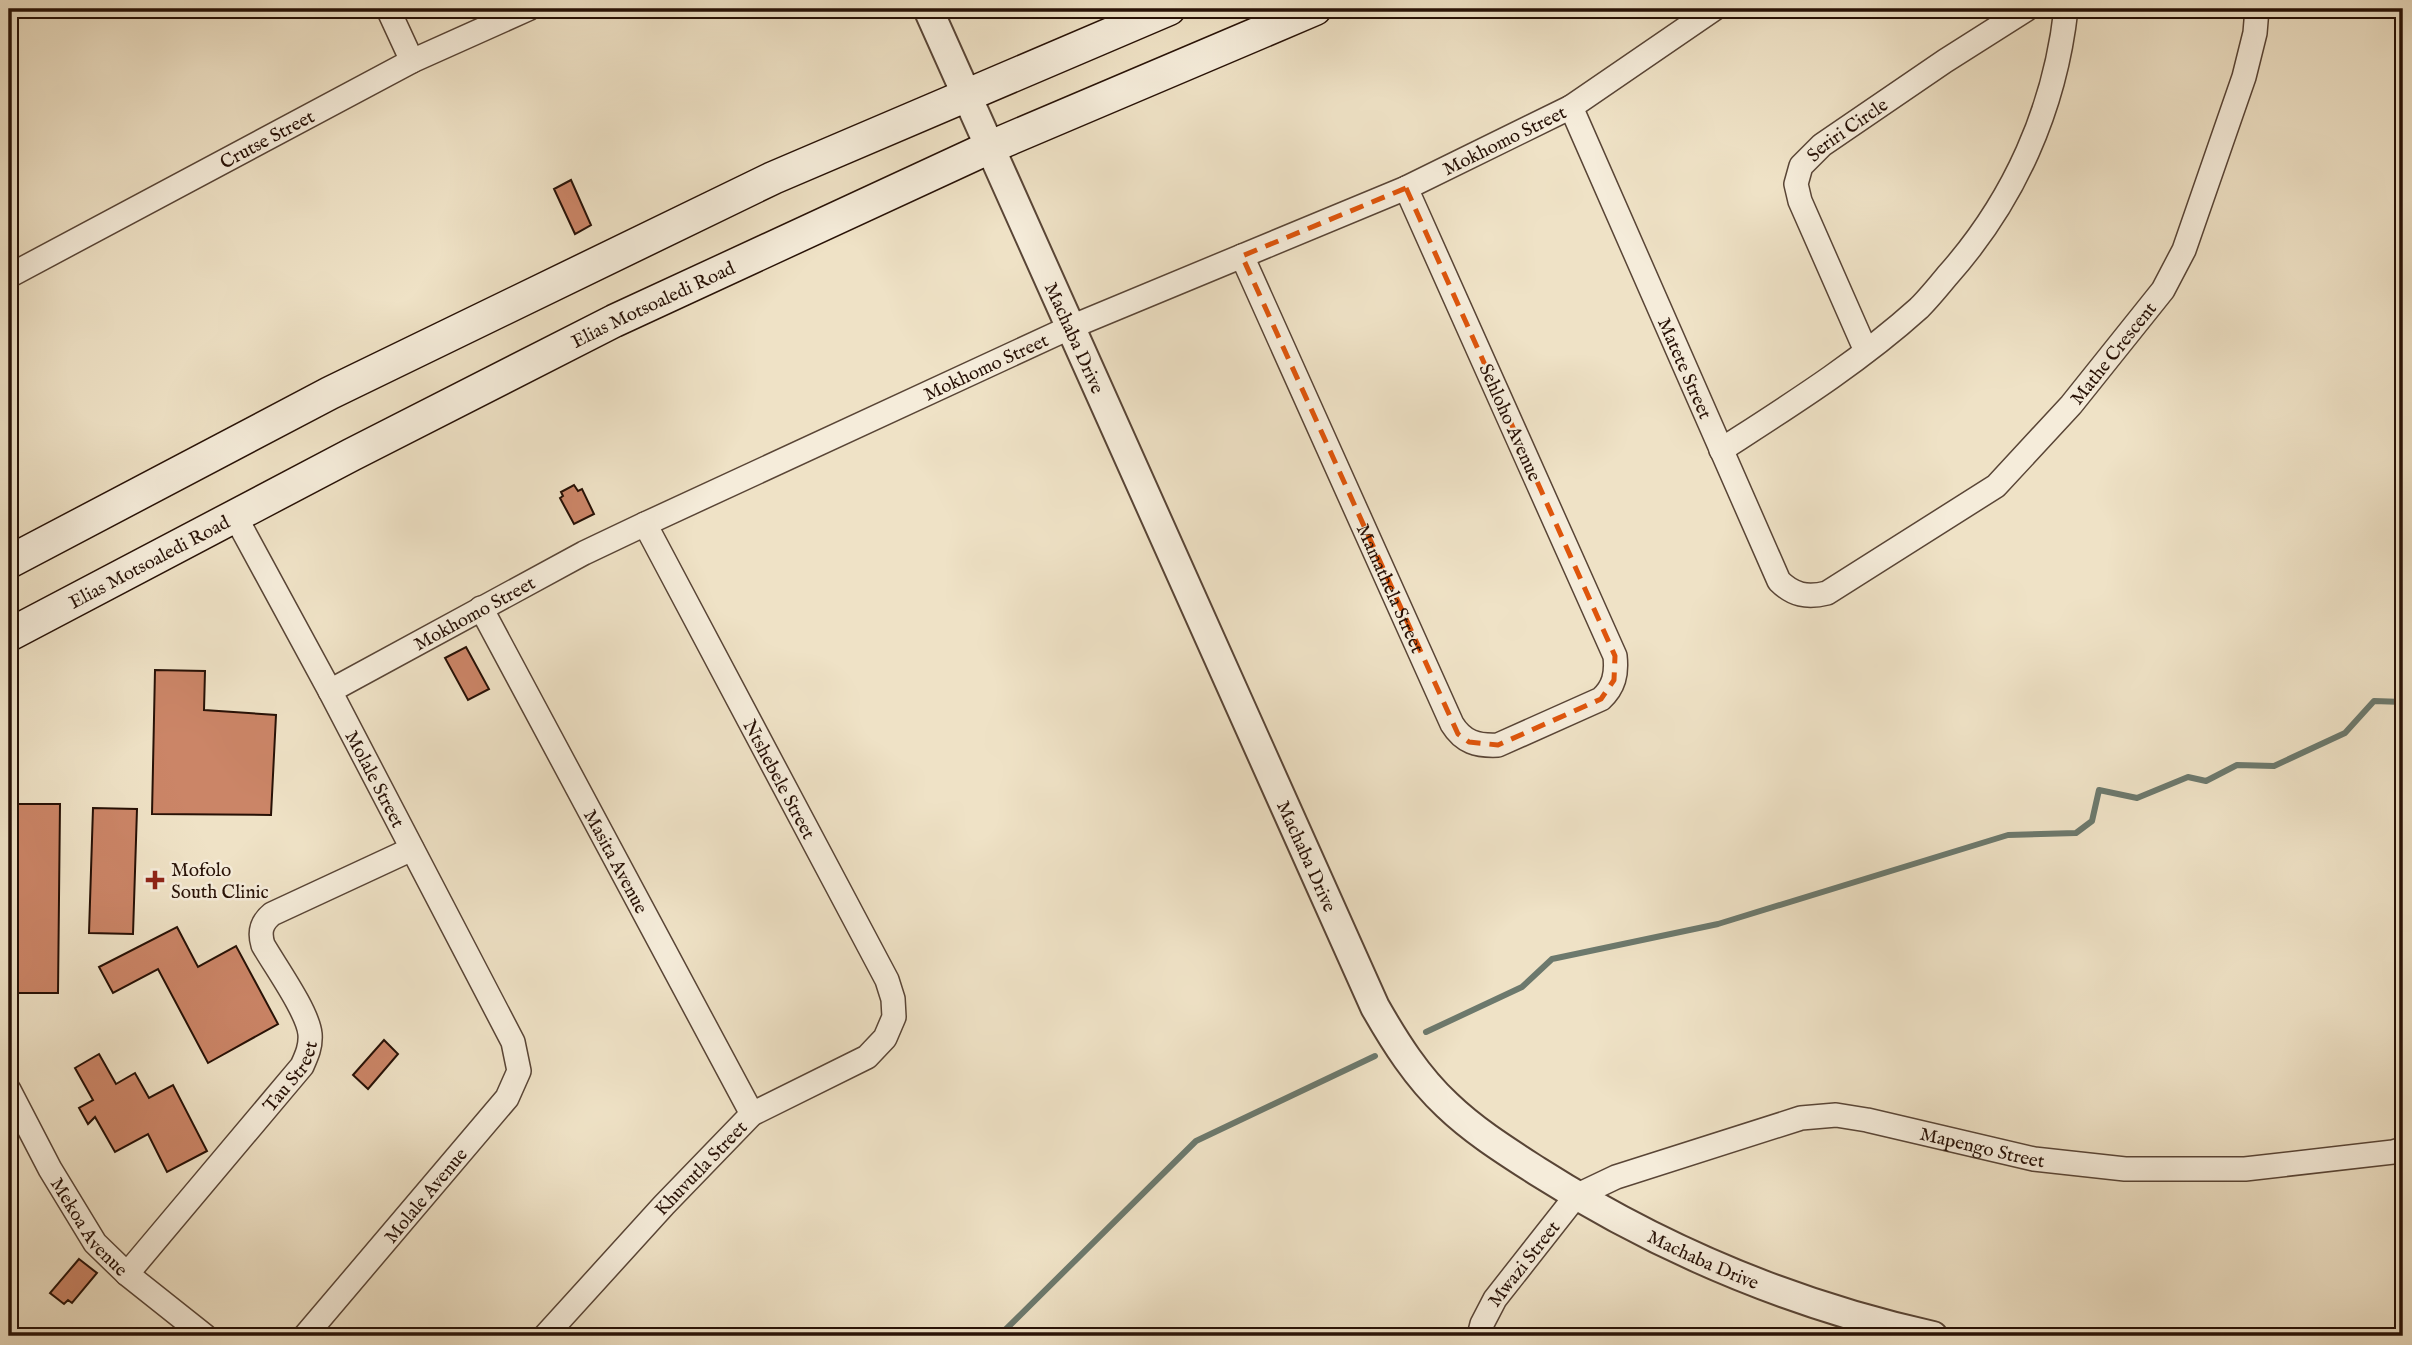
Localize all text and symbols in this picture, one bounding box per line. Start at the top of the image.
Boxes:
street label: Seriri Circle [1802,93,1893,168]
street label: Mokhomo Street [1439,101,1571,182]
street label: Crutse Street [216,105,319,175]
street label: Elias Motsoaledi Road [568,256,740,355]
street label: Machaba Drive [1038,279,1109,398]
street label: Mathe Crescent [2066,297,2163,410]
street label: Matete Street [1651,314,1717,424]
street label: Mokhomo Street [920,329,1053,407]
street label: Sehloho Avenue [1473,360,1546,486]
street label: Elias Motsoaledi Road [65,511,235,615]
street label: Mamathela Street [1350,521,1429,658]
street label: Mokhomo Street [410,572,540,657]
street label: Ntshebele Street [737,716,820,844]
street label: Molale Street [339,727,409,833]
street label: Machaba Drive [1270,797,1341,916]
street label: Masita Avenue [577,806,653,918]
place label: Mofolo South Clinic [171,859,269,905]
marker: Mofolo South Clinic [145,870,165,890]
street label: Tau Street [258,1039,324,1118]
street label: Khuvutla Street [650,1116,753,1222]
street label: Mapengo Street [1917,1123,2046,1174]
street label: Molale Avenue [380,1143,474,1249]
street label: Mekoa Avenue [44,1174,132,1282]
street label: Mwazi Street [1483,1216,1566,1313]
street label: Machaba Drive [1643,1226,1762,1296]

